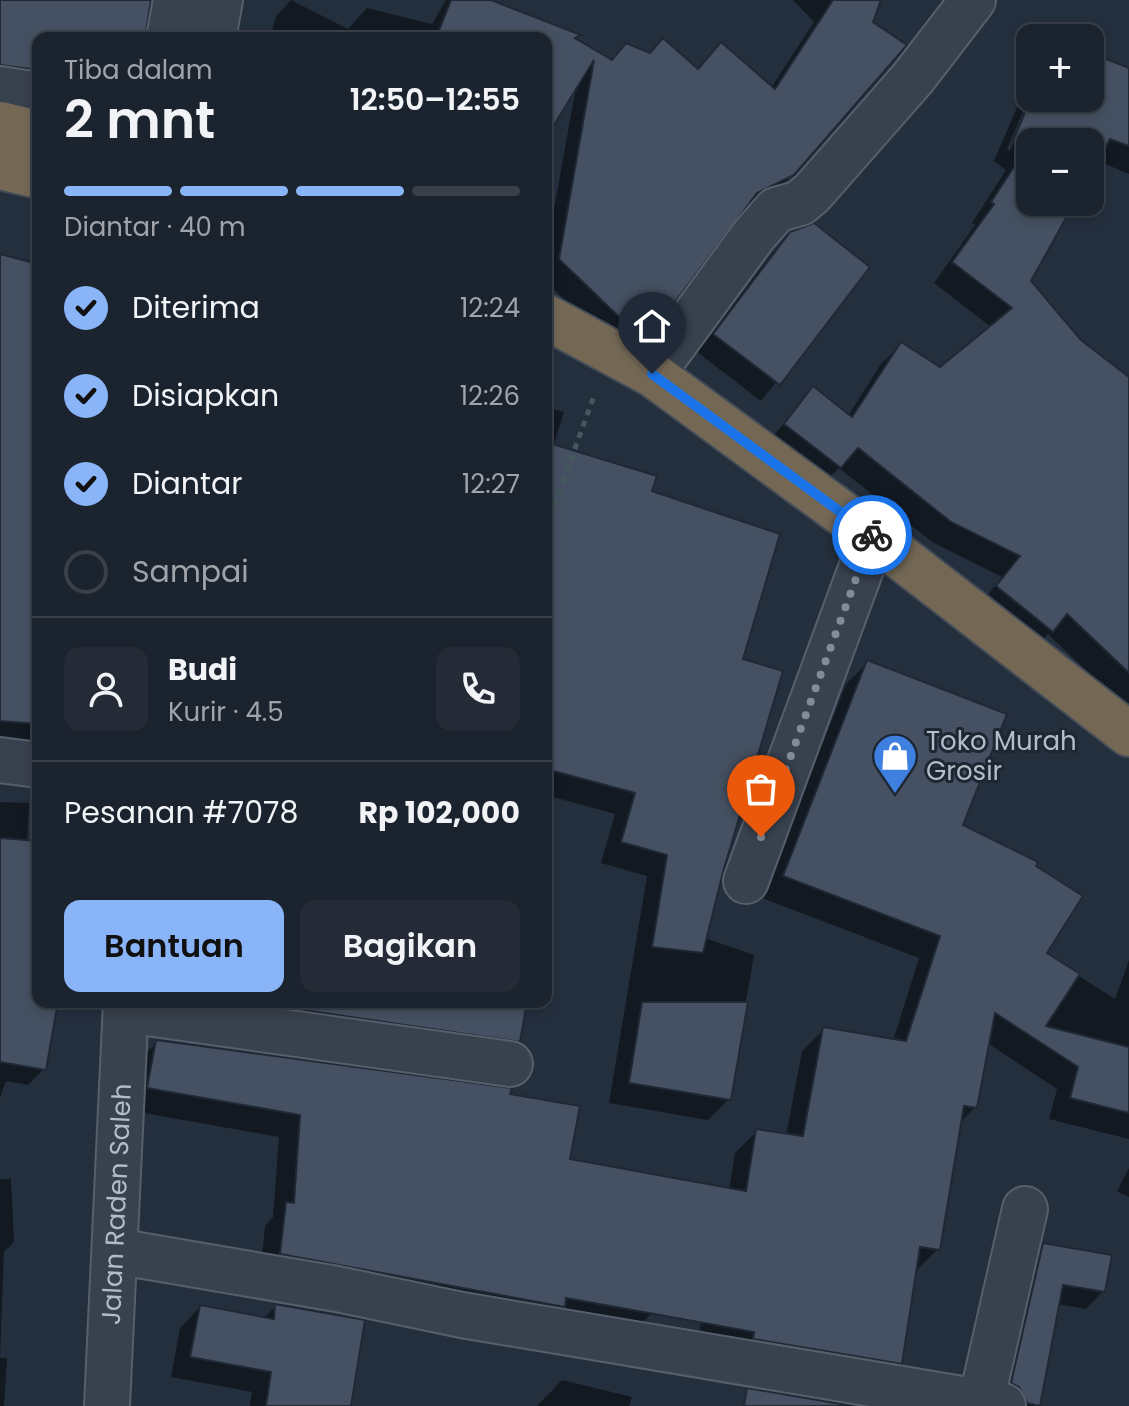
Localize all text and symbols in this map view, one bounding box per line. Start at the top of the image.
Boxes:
map controls [1016,24,1104,216]
button: + [1016,24,1104,112]
text: Tiba dalam [64,52,212,88]
text: 12:50–12:55 [350,78,520,121]
text: 2 mnt [64,83,215,156]
button: − [1016,128,1104,216]
text: Diantar · 40 m [64,209,246,245]
icon: check [64,286,108,330]
text: Diterima [132,286,260,329]
text: 12:24 [460,290,520,326]
pin [618,292,686,374]
icon: home [630,304,674,348]
icon: check [64,374,108,418]
text: Disiapkan [132,374,279,417]
text: 12:26 [460,378,520,414]
icon: check [64,462,108,506]
text: Diantar [132,462,242,505]
text: 12:27 [462,466,520,502]
courier [832,495,912,575]
icon: bike [850,513,894,557]
text: Sampai [132,550,249,593]
button: person [64,647,148,731]
button: phone [436,647,520,731]
text: Budi [168,648,237,691]
text: Kurir · 4.5 [168,694,284,730]
place label: Toko Murah Grosir [926,723,1077,789]
shop icon: Toko Murah Grosir [871,732,919,795]
pin [727,755,795,837]
icon: bag [739,767,783,811]
text: Pesanan #7078 [64,791,298,834]
text: Rp 102,000 [358,791,520,834]
button: Bantuan [64,900,284,992]
button: Bagikan [300,900,520,992]
street label: Jalan Raden Saleh [93,1083,140,1326]

